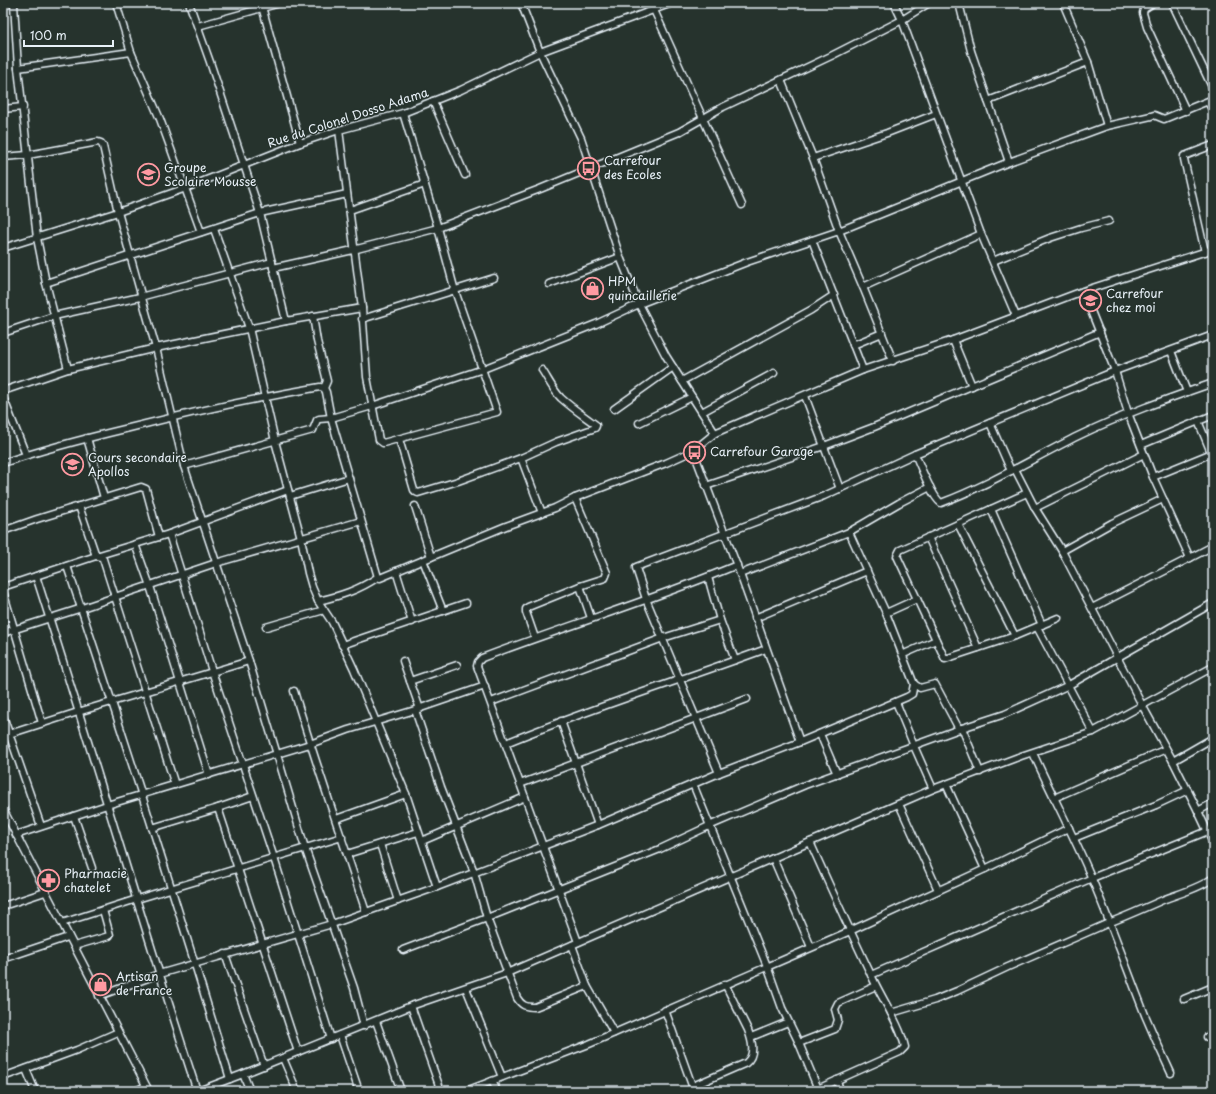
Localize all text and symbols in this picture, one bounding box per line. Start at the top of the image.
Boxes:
scale bar [24,22,113,48]
text: 100 m [30,26,67,44]
street label: Rue du Colonel Dosso Adama [265,82,431,152]
place label: Carrefour des Ecoles [604,151,662,183]
bus stop icon: Carrefour des Ecoles [576,155,602,181]
place label: Groupe Scolaire Mousse [164,158,257,190]
school or university icon: Groupe Scolaire Mousse [135,162,161,188]
place label: HPM quincaillerie [608,272,677,304]
shop icon: HPM quincaillerie [579,276,605,302]
place label: Carrefour chez moi [1106,284,1163,316]
school or university icon: Carrefour chez moi [1078,288,1104,314]
bus stop icon: Carrefour Garage [681,439,707,465]
place label: Carrefour Garage [710,442,814,460]
place label: Cours secondaire Apollos [88,448,187,480]
school or university icon: Cours secondaire Apollos [59,452,85,478]
place label: Pharmacie chatelet [64,864,127,896]
pharmacy icon: Pharmacie chatelet [35,868,61,894]
place label: Artisan de France [116,967,173,999]
shop icon: Artisan de France [88,971,114,997]

